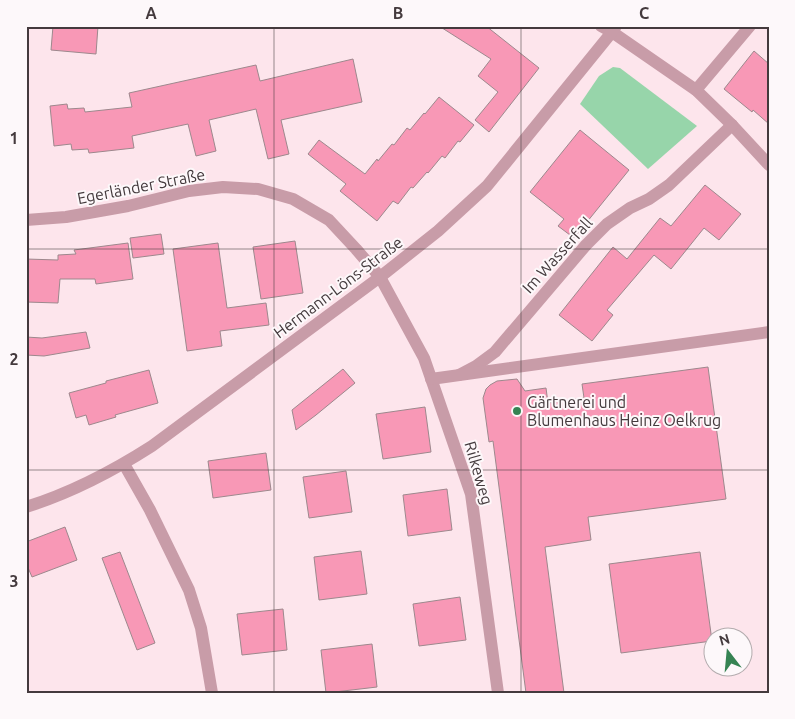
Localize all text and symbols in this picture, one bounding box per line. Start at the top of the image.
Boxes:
text: A [145,4,157,22]
text: B [393,4,403,22]
text: C [639,4,649,22]
text: 1 [9,129,19,147]
street label: Egerländer Straße [76,165,206,207]
street label: Im Wasserfall [518,213,596,297]
street label: Hermann-Löns-Straße [270,233,406,341]
text: 2 [9,350,19,368]
place label: Gärtnerei und Blumenhaus Heinz Oelkrug [527,393,721,429]
marker: Gärtnerei und Blumenhaus Heinz Oelkrug [511,405,523,417]
street label: Rilkeweg [461,439,497,507]
text: 3 [9,572,19,590]
north arrow [702,626,752,676]
text: N [717,630,732,649]

